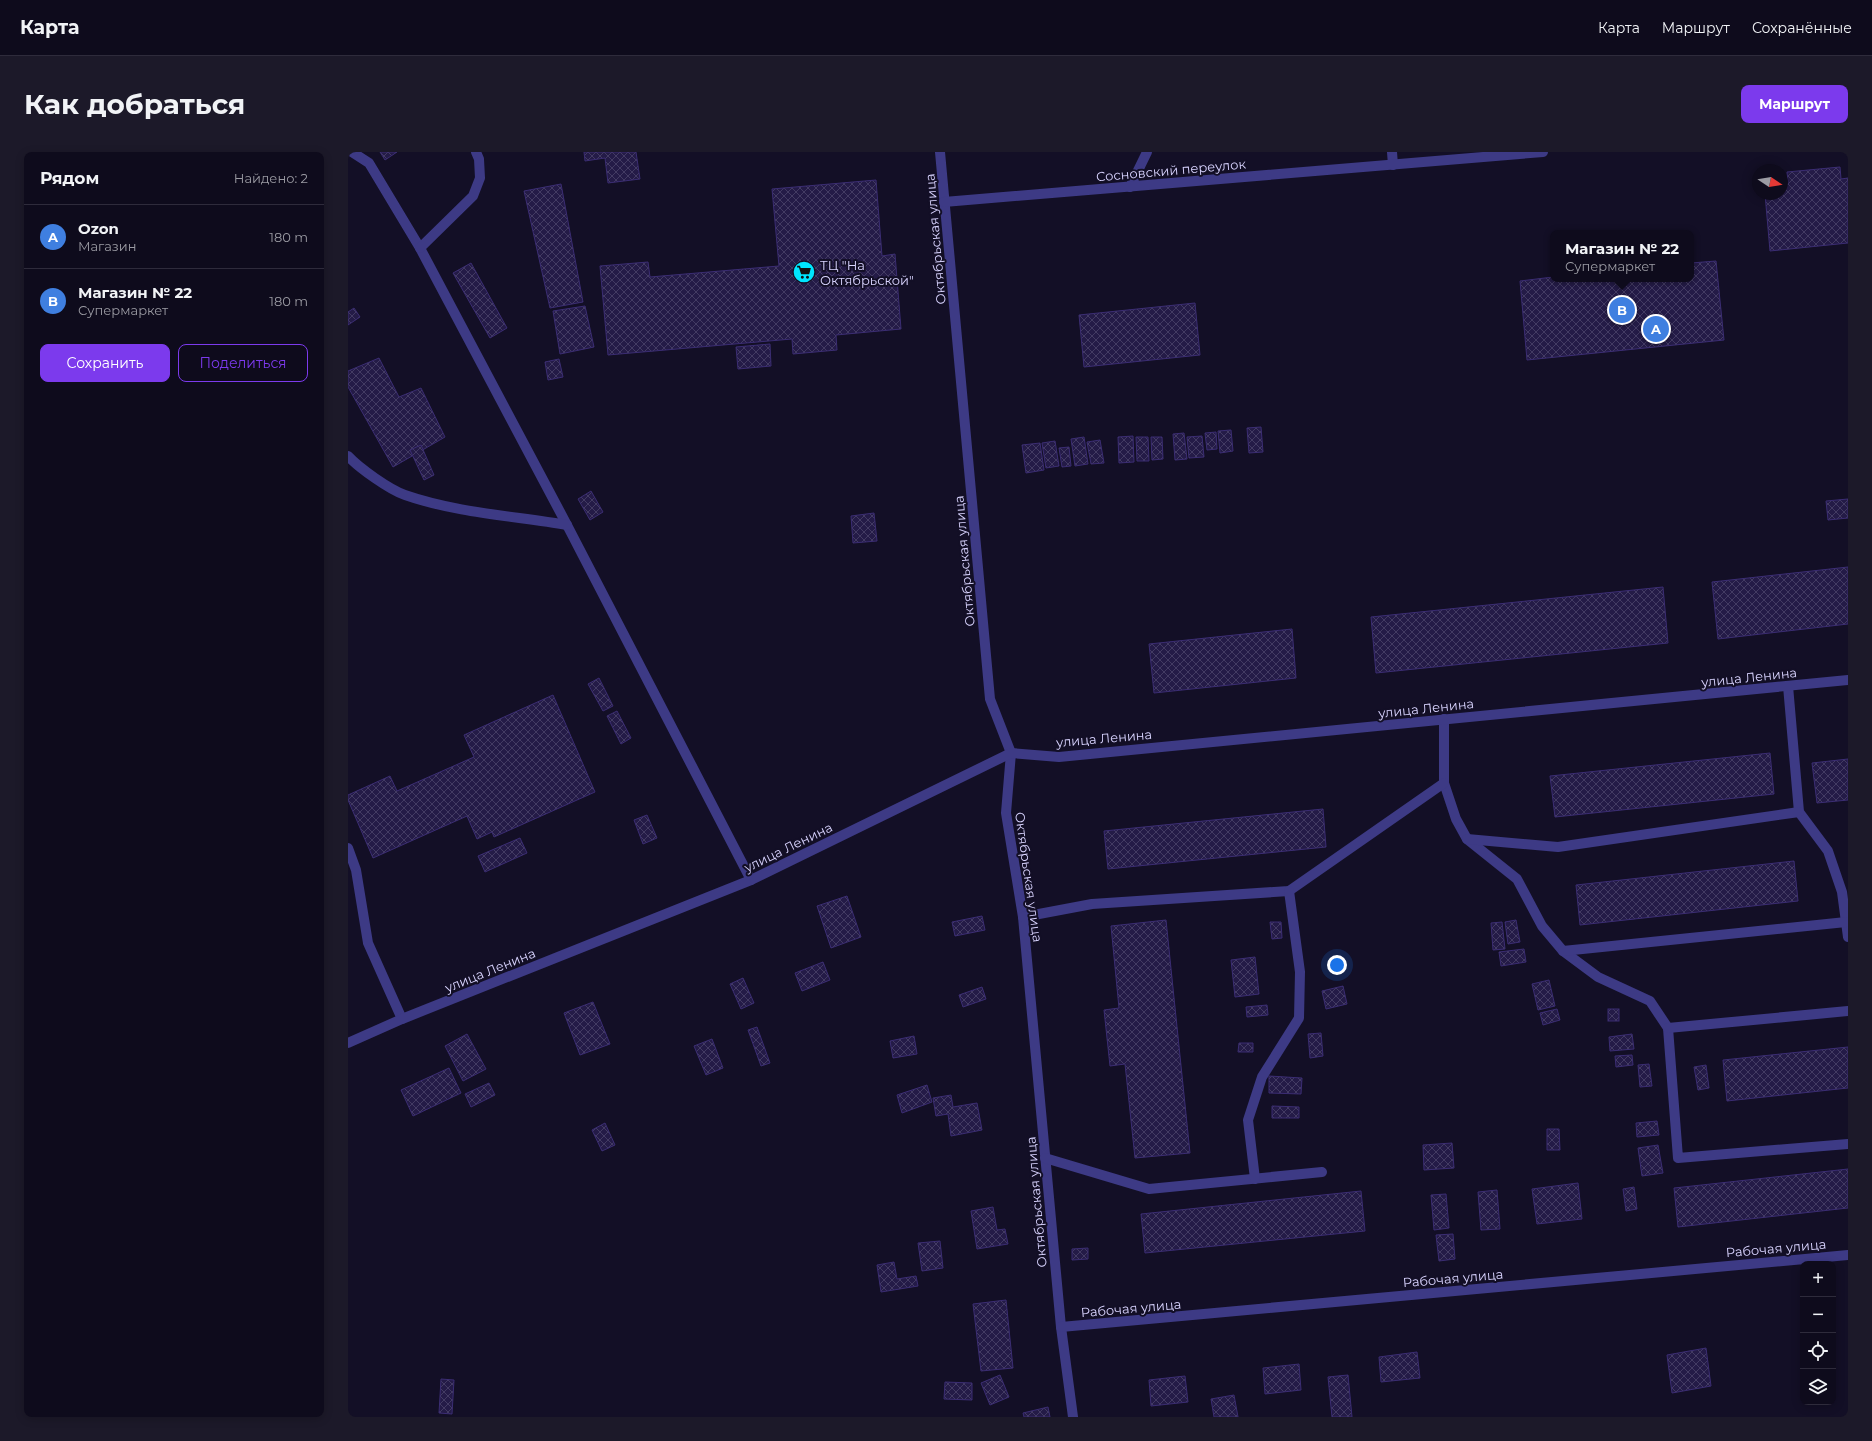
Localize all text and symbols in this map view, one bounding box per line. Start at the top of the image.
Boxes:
text: Карта [20,16,80,39]
text: Карта [1598,19,1640,37]
text: Маршрут [1662,19,1730,37]
text: Сохранённые [1752,19,1852,37]
button: Маршрут [1741,85,1848,123]
text: Как добраться [24,87,245,121]
street label: Сосновский переулок [1095,155,1247,185]
north arrow [1752,164,1788,200]
text: Рядом [40,168,99,188]
text: Найдено: 2 [234,170,308,186]
street label: Октябрьская улица [921,173,949,305]
text: Ozon [78,219,119,238]
text: A [48,229,58,245]
text: 180 m [269,229,308,245]
popup [1550,230,1694,282]
text: Магазин [78,238,137,254]
text: Магазин № 22 [1565,239,1679,258]
place label: ТЦ "На Октябрьской" [820,257,914,288]
text: Супермаркет [1565,258,1655,274]
supermarket icon: ТЦ "На Октябрьской" [791,259,817,285]
text: Магазин № 22 [78,283,192,302]
text: B [48,293,58,309]
text: 180 m [269,293,308,309]
pin: B [1609,295,1635,325]
text: Супермаркет [78,302,168,318]
pin: A [1643,314,1669,344]
button: Сохранить [40,344,170,382]
button: Поделиться [178,344,308,382]
street label: Октябрьская улица [950,495,978,627]
street label: улица Ленина [1699,664,1798,690]
street label: улица Ленина [1376,695,1475,721]
street label: улица Ленина [1054,726,1153,750]
street label: Октябрьская улица [1012,811,1046,943]
street label: улица Ленина [740,819,835,876]
street label: улица Ленина [441,945,538,996]
your location [1327,955,1347,975]
street label: Октябрьская улица [1022,1136,1050,1268]
street label: Рабочая улица [1725,1236,1827,1260]
map controls [1800,1261,1836,1405]
button: + [1800,1261,1836,1297]
street label: Рабочая улица [1402,1266,1504,1290]
street label: Рабочая улица [1080,1296,1182,1320]
button: − [1800,1297,1836,1333]
button: locate [1800,1333,1836,1369]
button: layers [1800,1369,1836,1405]

